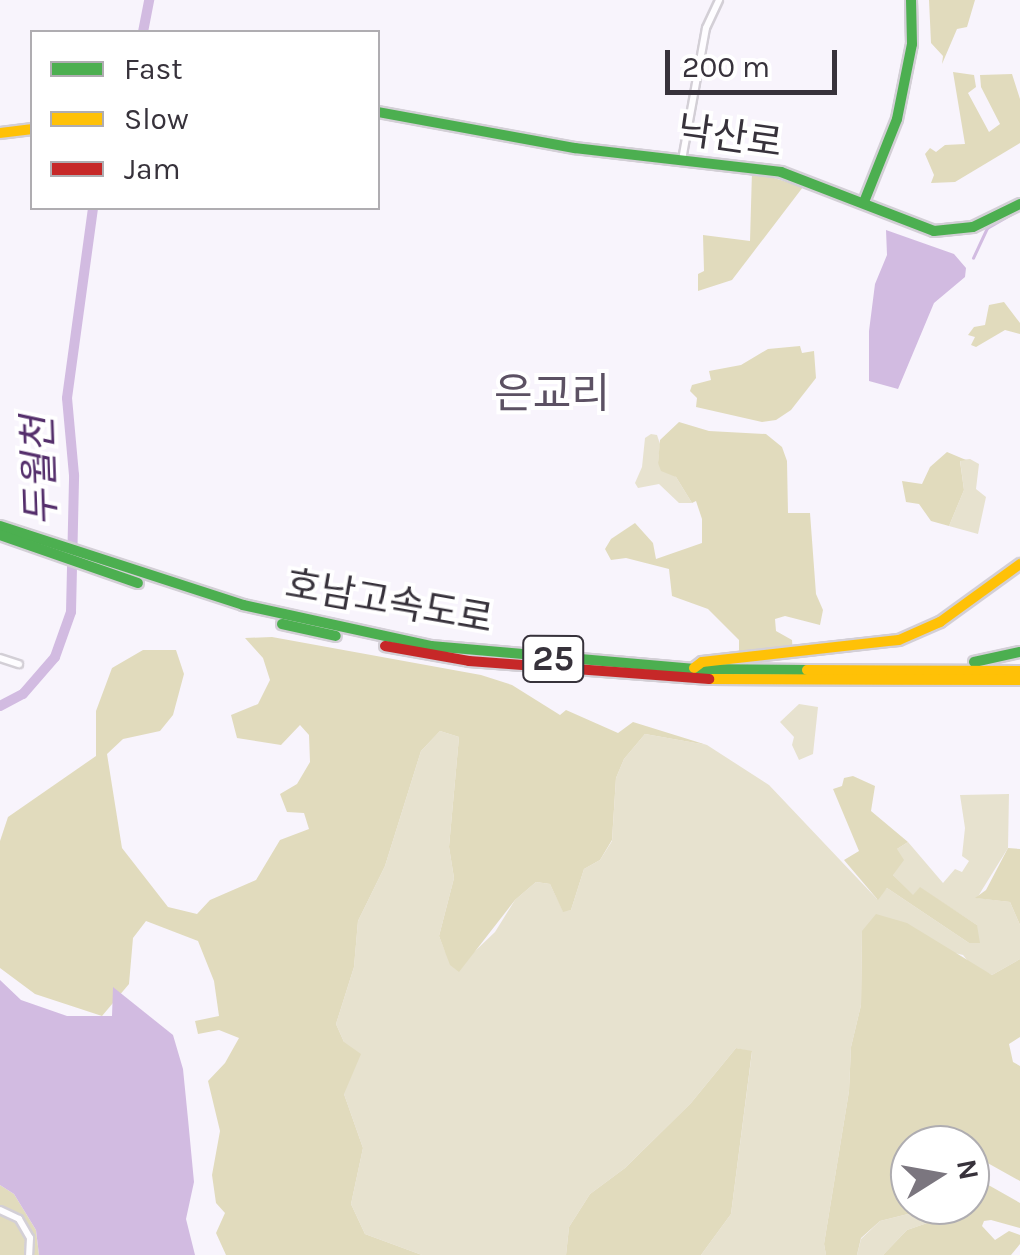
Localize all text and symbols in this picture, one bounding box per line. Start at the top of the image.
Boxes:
legend [30,30,380,210]
scale bar [670,30,842,92]
text: 200 m [682,49,770,85]
text: Fast [124,51,183,87]
text: Slow [124,101,189,137]
street label: 낙산로 [675,107,785,167]
text: Jam [124,151,181,187]
district label: 은교리 [494,369,610,419]
water label: 두월천 [14,415,66,527]
street label: 호남고속도로 [282,561,496,643]
road number: 25 [520,629,586,689]
north arrow [890,1125,990,1225]
text: N [950,1157,986,1183]

